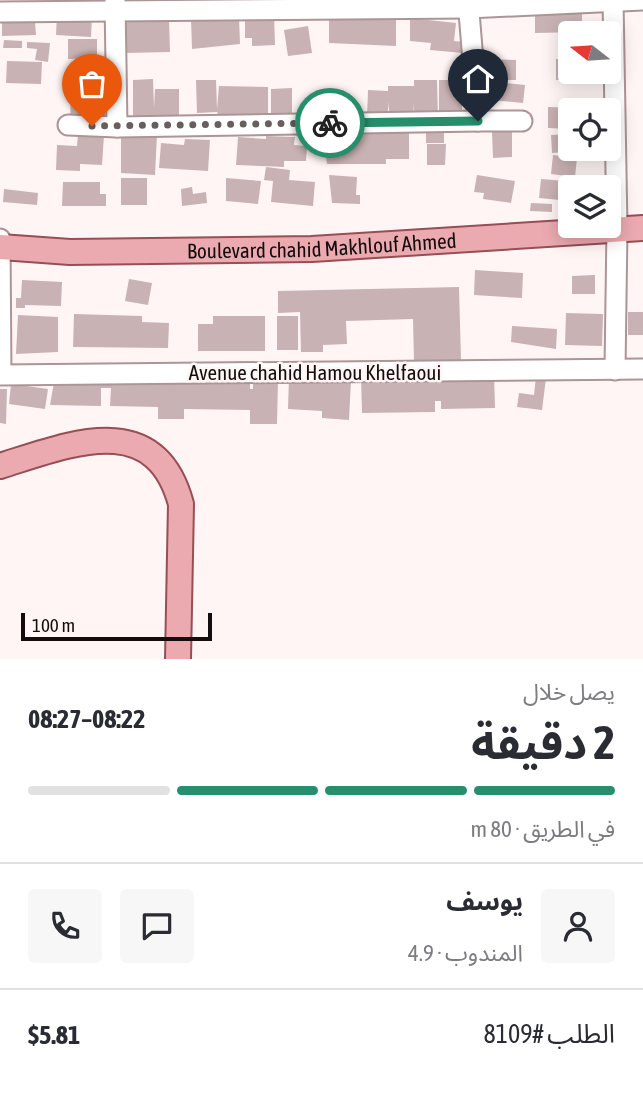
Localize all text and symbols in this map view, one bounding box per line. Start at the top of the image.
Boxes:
north arrow [558,21,621,84]
map controls [558,21,621,238]
pin [448,49,508,121]
pin [62,54,122,126]
icon: home [459,60,497,98]
icon: bag [73,65,111,103]
courier [295,88,365,158]
button: locate [558,98,621,161]
icon: bike [311,104,349,142]
button: layers [558,175,621,238]
street label: Boulevard chahid Makhlouf Ahmed [187,228,457,263]
street label: Avenue chahid Hamou Khelfaoui [189,360,441,384]
scale bar [21,610,212,642]
text: 100 m [32,614,75,636]
text: يصل خلال [523,679,615,705]
text: 08:22–08:27 [28,704,145,734]
text: 2 دقيقة [471,716,615,769]
text: في الطريق · 80 m [470,816,615,842]
text: يوسف [446,886,523,916]
button: phone [28,889,102,963]
button: chat [120,889,194,963]
button: person [541,889,615,963]
text: المندوب · 4.9 [408,940,523,966]
text: الطلب #8109 [483,1019,615,1049]
text: $5.81 [28,1020,80,1050]

